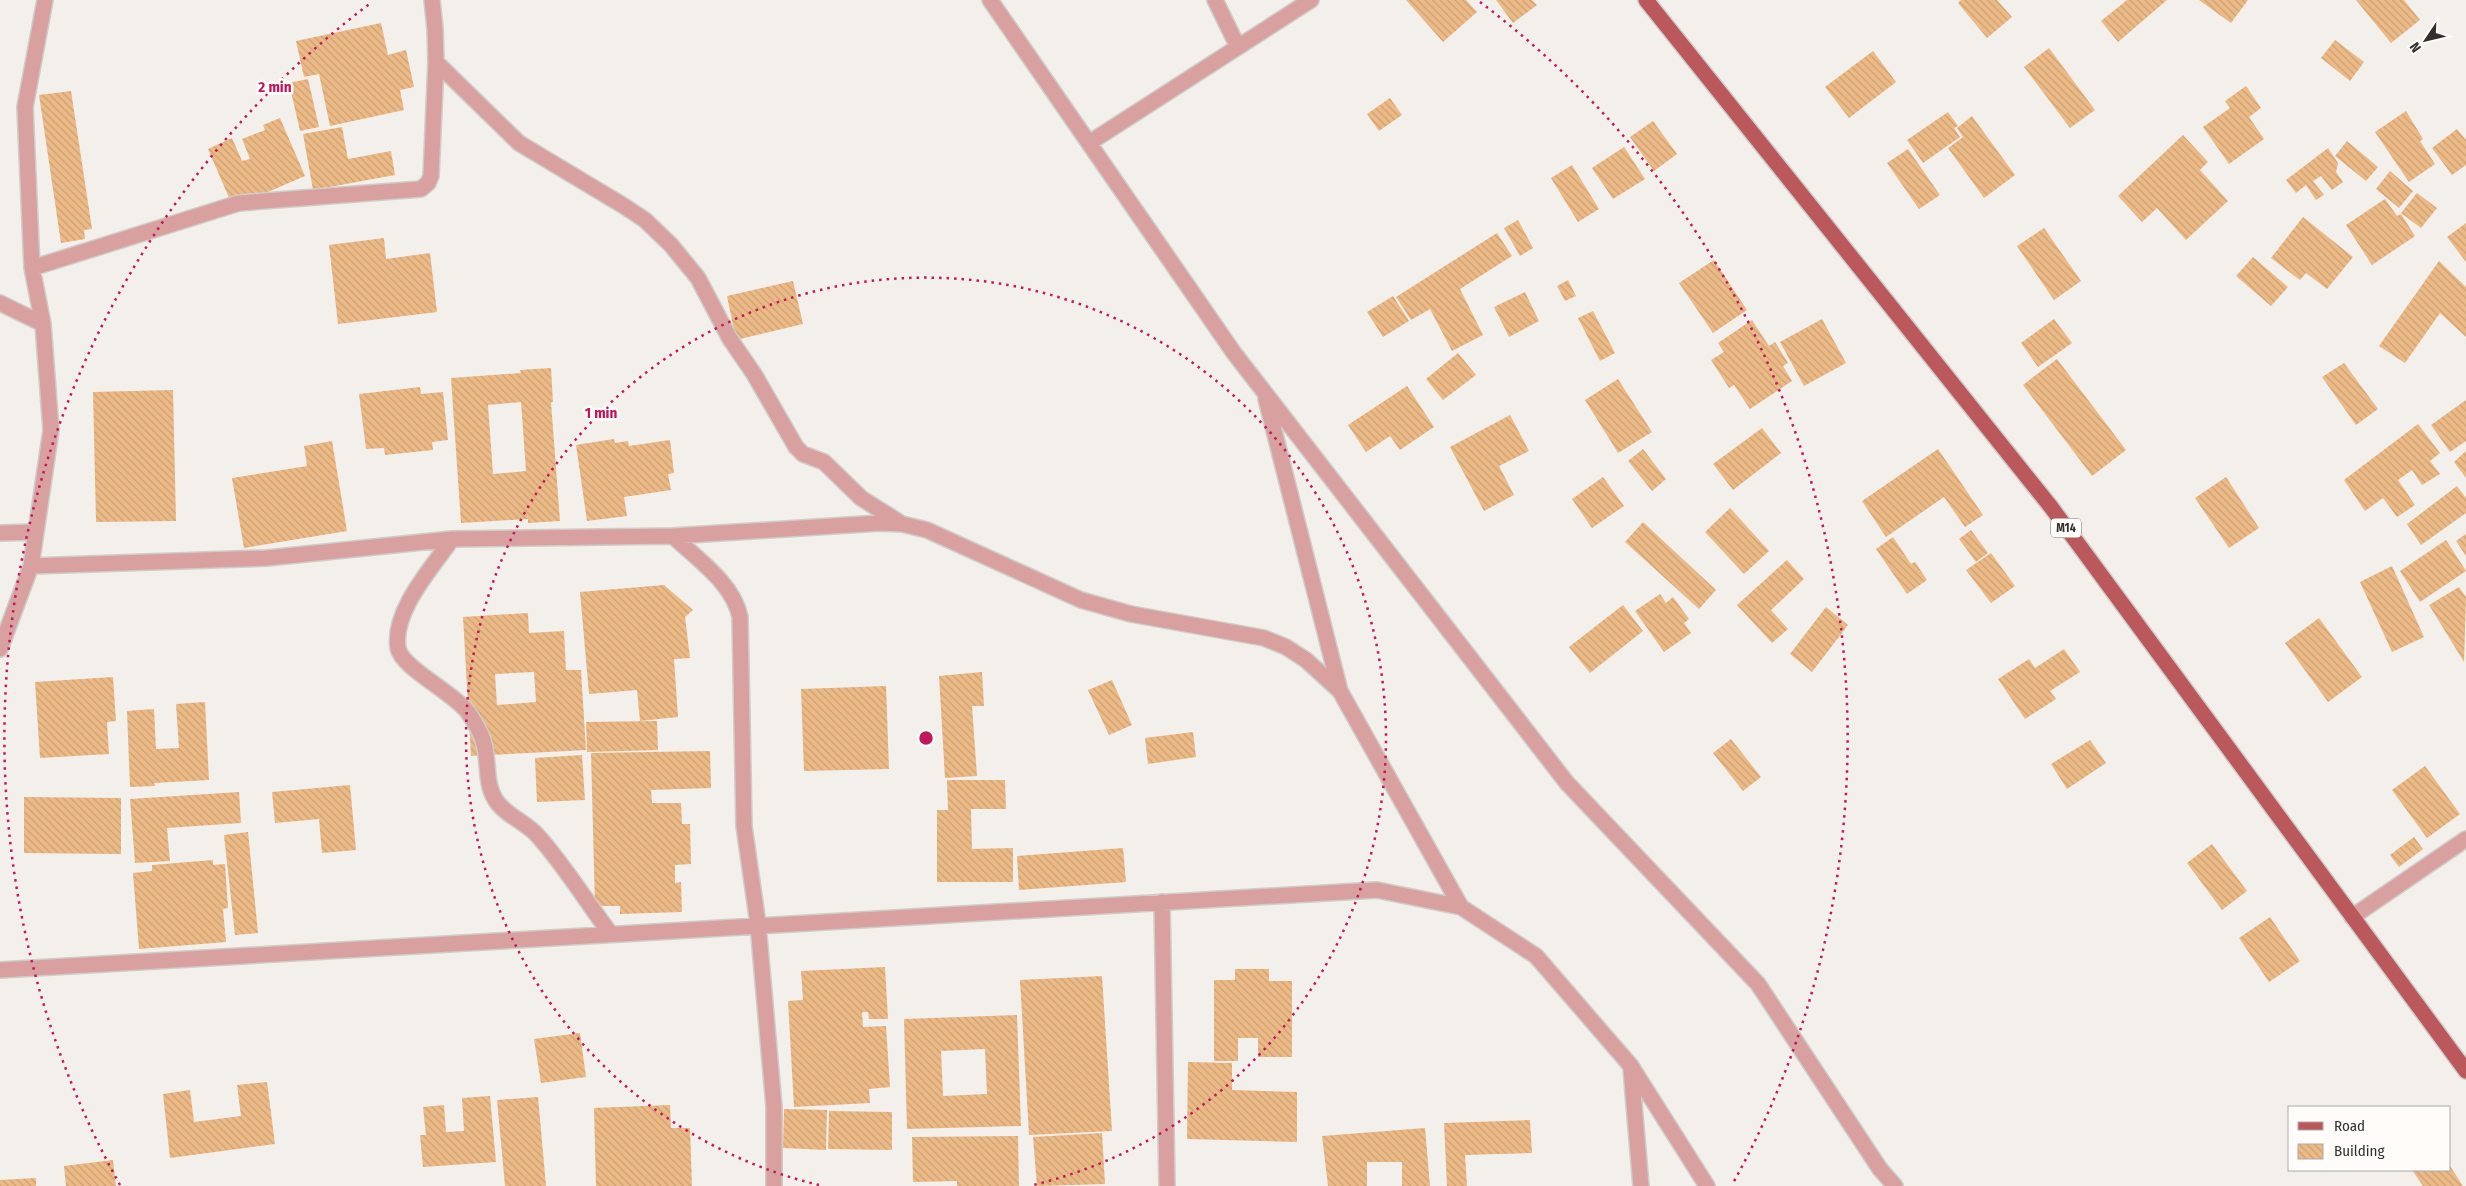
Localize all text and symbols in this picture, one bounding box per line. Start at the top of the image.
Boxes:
north arrow [2401,15,2451,65]
text: N [2406,39,2425,55]
text: 2 min [257,78,292,96]
text: 1 min [585,404,617,422]
road number: M14 [2051,518,2081,538]
centre of rings [917,729,935,747]
legend [2288,1106,2451,1171]
text: Road [2334,1117,2365,1135]
text: Building [2334,1142,2385,1160]

